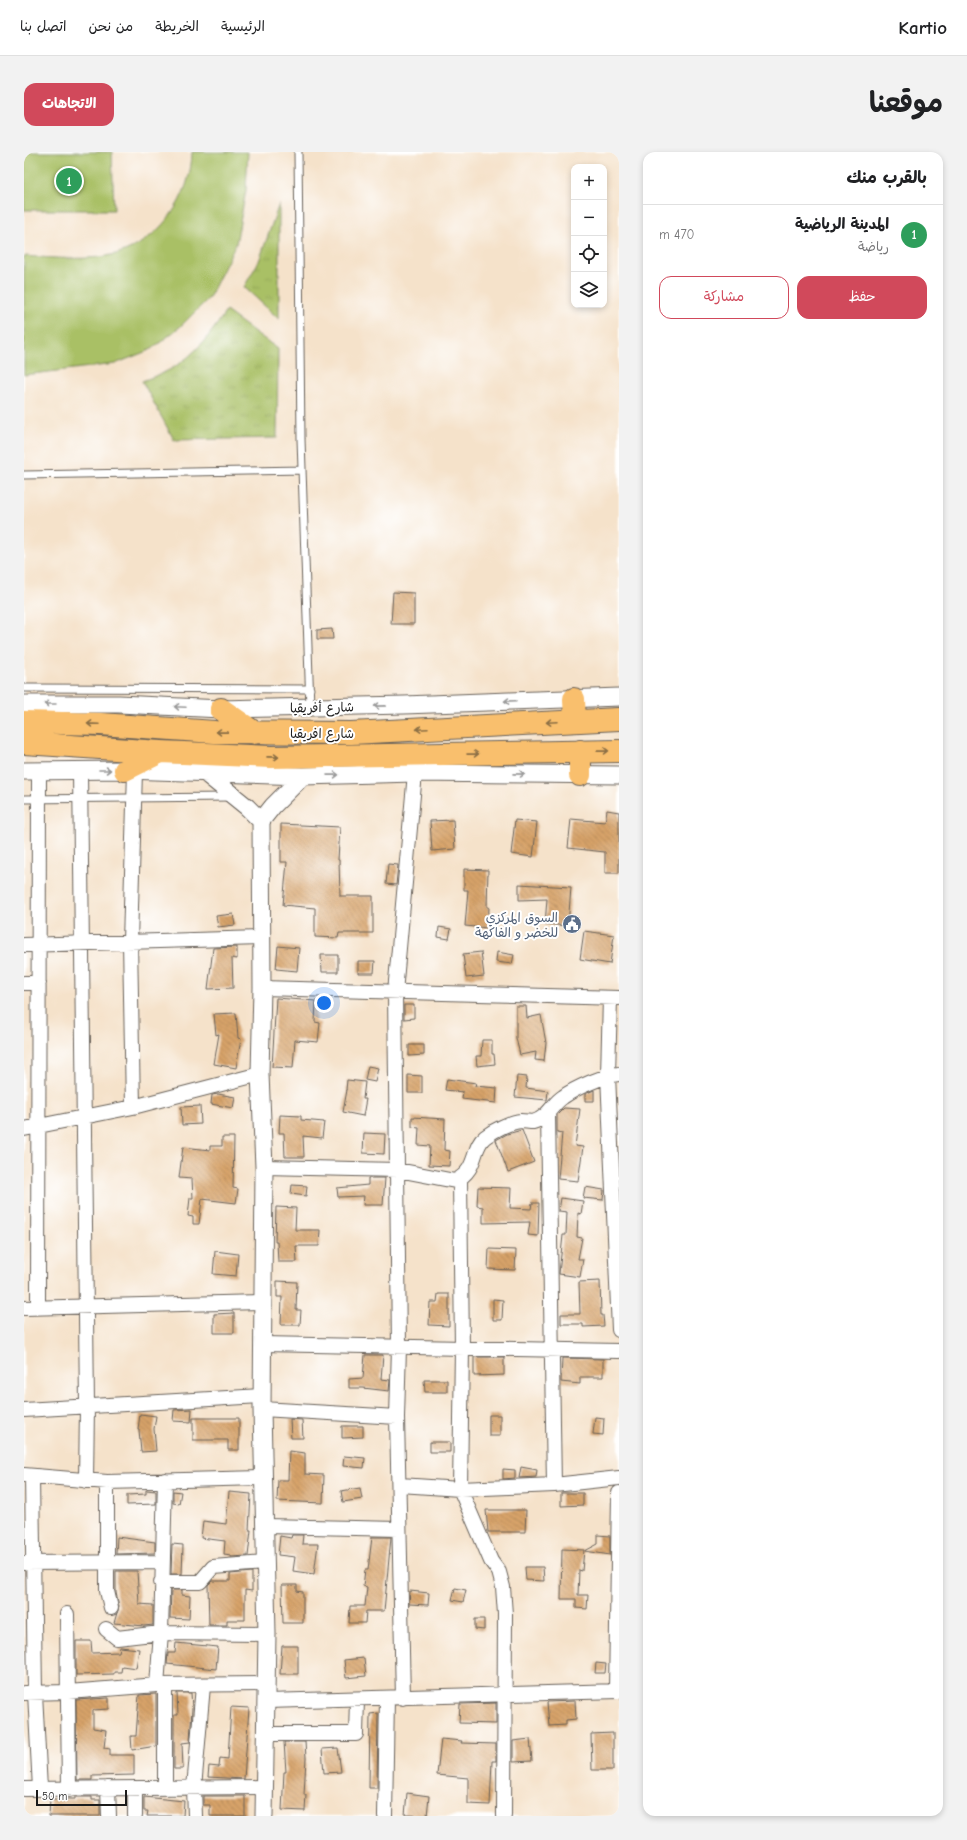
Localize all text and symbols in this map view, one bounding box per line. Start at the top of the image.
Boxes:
text: Kartio [898,17,947,39]
text: اتصل بنا [20,18,67,35]
text: من نحن [89,18,133,35]
text: الخريطة [155,18,199,35]
text: الرئيسية [221,18,265,35]
button: الاتجاهات [24,83,114,126]
text: موقعنا [869,87,943,119]
map controls [571,164,607,308]
button: + [571,164,607,200]
pin: 1 [56,166,82,196]
text: بالقرب منك [846,168,927,187]
button: − [571,200,607,236]
text: المدينة الرياضية [795,215,889,233]
text: 470 m [659,227,694,242]
text: 1 [911,227,917,242]
button: locate [571,236,607,272]
text: رياضة [858,239,889,254]
button: layers [571,272,607,308]
button: مشاركة [659,276,789,319]
button: حفظ [797,276,927,319]
one-way arrow [504,698,517,705]
street label: شارع أفريقيا [290,699,354,718]
one-way arrow [44,700,57,708]
one-way arrow [374,702,387,710]
one-way arrow [174,703,187,711]
one-way arrow [546,719,559,726]
one-way arrow [87,720,100,728]
street label: شارع افريقيا [290,726,354,743]
one-way arrow [416,726,429,733]
one-way arrow [216,728,229,736]
one-way arrow [596,747,609,755]
one-way arrow [466,750,479,758]
one-way arrow [266,753,279,761]
one-way arrow [98,766,111,774]
one-way arrow [512,770,525,778]
one-way arrow [326,771,339,779]
place label: السوق المركزي للخضر و الفاكهة [475,910,558,941]
public building icon: السوق المركزي للخضر و الفاكهة [561,913,583,935]
your location [314,993,334,1013]
scale bar [36,1788,127,1807]
text: 50 m [42,1790,67,1803]

